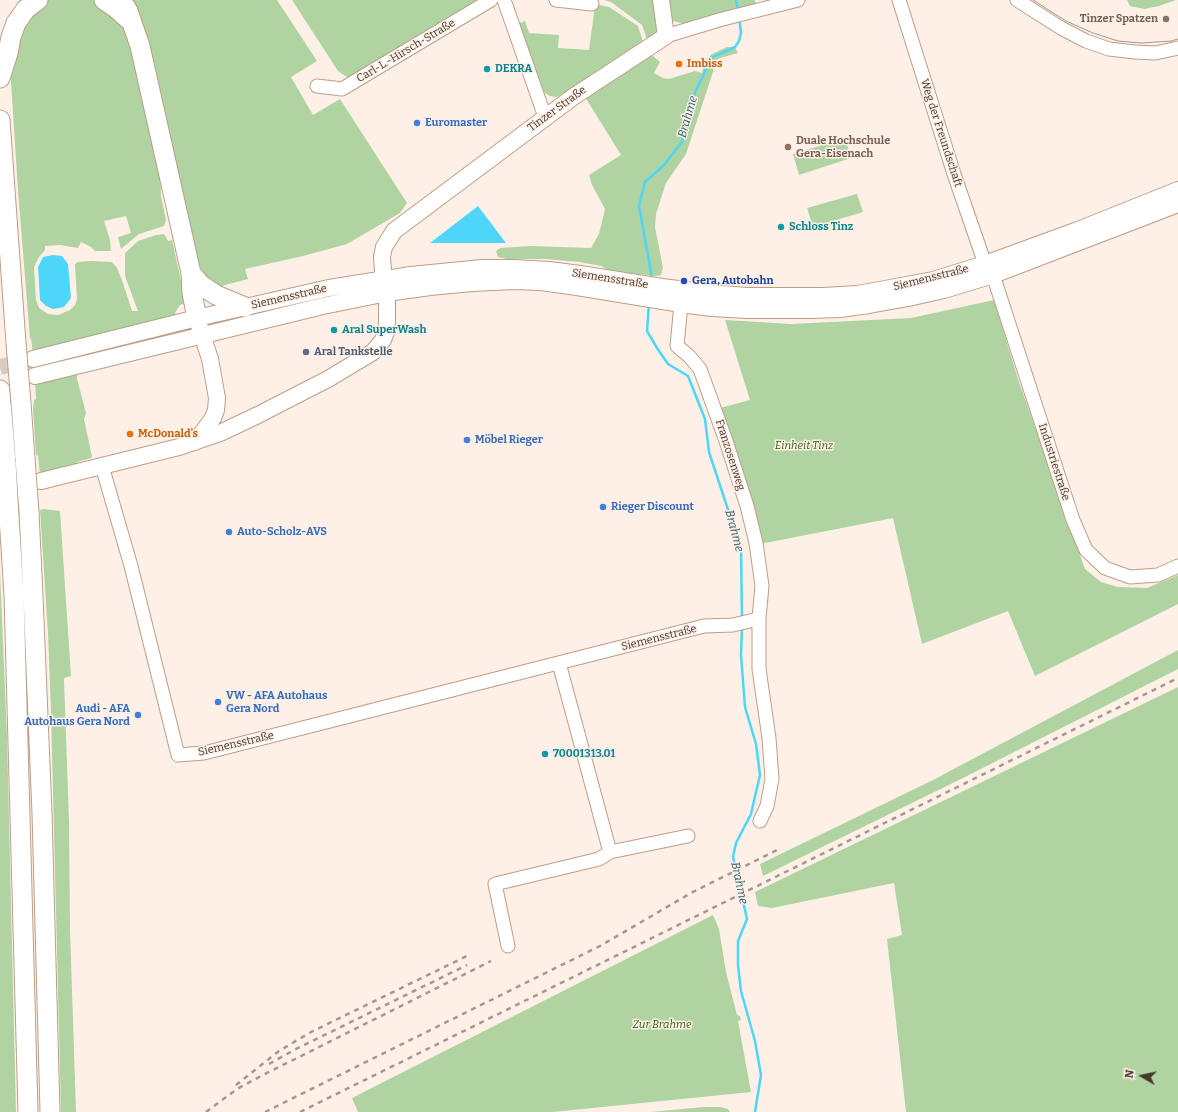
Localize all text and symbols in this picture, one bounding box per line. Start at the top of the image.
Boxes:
place label: Tinzer Spatzen [1080,12,1158,26]
marker: Tinzer Spatzen [1161,14,1171,24]
street label: Carl-L.-Hirsch-Straße [354,16,458,86]
place label: Imbiss [687,57,722,71]
marker: Imbiss [674,59,684,69]
place label: DEKRA [495,62,532,76]
marker: DEKRA [482,64,492,74]
street label: Weg der Freundschaft [917,77,965,189]
street label: Tinzer Straße [525,83,589,135]
water label: Brahme [675,94,701,140]
place label: Euromaster [425,116,487,130]
marker: Euromaster [412,118,422,128]
place label: Duale Hochschule Gera-Eisenach [796,134,890,160]
marker: Duale Hochschule Gera-Eisenach [783,142,793,152]
place label: Schloss Tinz [789,220,853,234]
marker: Schloss Tinz [776,222,786,232]
street label: Siemensstraße [892,262,970,294]
street label: Siemensstraße [571,266,649,292]
place label: Gera, Autobahn [692,274,774,288]
marker: Gera, Autobahn [679,276,689,286]
street label: Siemensstraße [250,282,328,312]
place label: Aral SuperWash [342,323,426,337]
marker: Aral SuperWash [329,325,339,335]
place label: Aral Tankstelle [314,345,393,359]
marker: Aral Tankstelle [301,347,311,357]
street label: Franzosenweg [712,418,748,492]
street label: Industriestraße [1035,422,1073,502]
place label: McDonald's [138,427,198,441]
marker: McDonald's [125,429,135,439]
place label: Möbel Rieger [475,433,543,447]
marker: Möbel Rieger [462,435,472,445]
park label: Einheit Tinz [775,439,833,453]
place label: Rieger Discount [611,500,694,514]
marker: Rieger Discount [598,502,608,512]
water label: Brahme [721,508,747,554]
place label: Auto-Scholz-AVS [237,525,327,539]
marker: Auto-Scholz-AVS [224,527,234,537]
street label: Siemensstraße [620,622,698,654]
place label: VW - AFA Autohaus Gera Nord [226,689,327,715]
marker: VW - AFA Autohaus Gera Nord [213,697,223,707]
place label: Audi - AFA Autohaus Gera Nord [24,702,130,728]
marker: Audi - AFA Autohaus Gera Nord [133,710,143,720]
street label: Siemensstraße [197,729,275,759]
place label: 70001313.01 [553,747,615,761]
marker: 70001313.01 [540,749,550,759]
water label: Brahme [727,860,751,906]
park label: Zur Brahme [633,1018,691,1032]
north arrow [1122,1056,1162,1096]
text: N [1123,1069,1137,1079]

